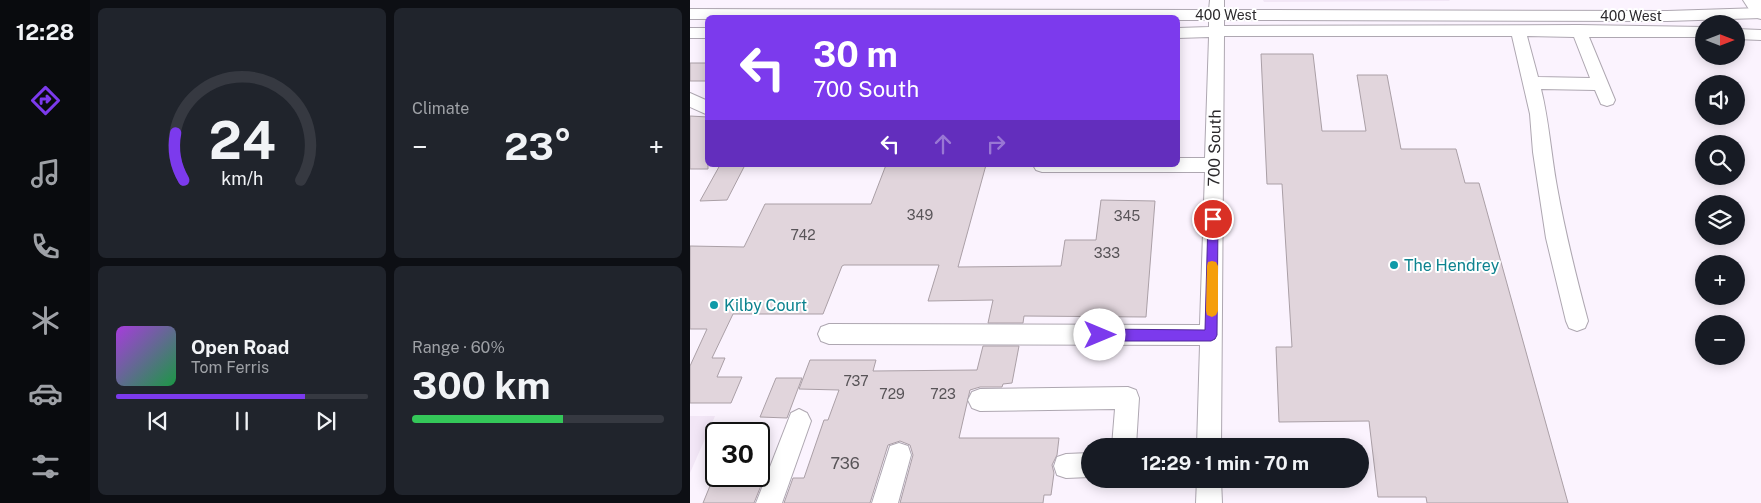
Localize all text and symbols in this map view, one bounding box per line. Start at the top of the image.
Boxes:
street label: 400 West [1195,7,1257,23]
street label: 400 West [1600,8,1662,24]
north arrow [1695,15,1745,65]
map controls [1695,15,1745,365]
text: 12:28 [16,19,74,45]
text: 30 m [813,34,898,75]
icon: left [730,35,795,100]
button: sound [1695,75,1745,125]
text: 700 South [813,76,919,102]
icon: directions [28,83,63,118]
text: Climate [412,99,469,118]
street label: 700 South [1204,109,1225,187]
text: 24 [208,110,276,171]
text: 23° [504,124,572,169]
text: − [412,130,428,163]
text: + [648,130,664,163]
icon: left [876,130,904,158]
icon: ahead [929,130,957,158]
icon: right [982,130,1010,158]
button: search [1695,135,1745,185]
icon: music [28,156,63,191]
text: km/h [221,168,263,189]
button: layers [1695,195,1745,245]
pin [1192,198,1234,240]
icon: arrive [1199,205,1227,233]
house number: 349 [907,207,933,223]
house number: 345 [1114,208,1140,224]
house number: 742 [790,227,816,243]
icon: phone [28,229,63,264]
house number: 333 [1094,245,1120,261]
button: + [1695,255,1745,305]
place label: The Hendrey [1404,256,1500,275]
marker: The Hendrey [1388,259,1400,271]
place label: Kilby Court [724,296,807,315]
marker: Kilby Court [708,299,720,311]
icon: climate [28,303,63,338]
position arrow [1073,308,1125,360]
button: − [1695,315,1745,365]
text: Open Road [191,336,289,358]
text: Range · 60% [412,338,505,357]
text: Tom Ferris [191,358,269,377]
text: 300 km [412,363,551,408]
house number: 737 [843,373,869,389]
icon: car [28,376,63,411]
house number: 729 [879,386,905,402]
house number: 723 [930,386,956,402]
icon: previous [144,407,172,435]
icon: pause [228,407,256,435]
icon: next [312,407,340,435]
speed limit sign: 30 [705,422,770,487]
icon: filters [28,449,63,484]
text: 12:29 · 1 min · 70 m [1141,452,1309,474]
house number: 736 [830,454,860,473]

